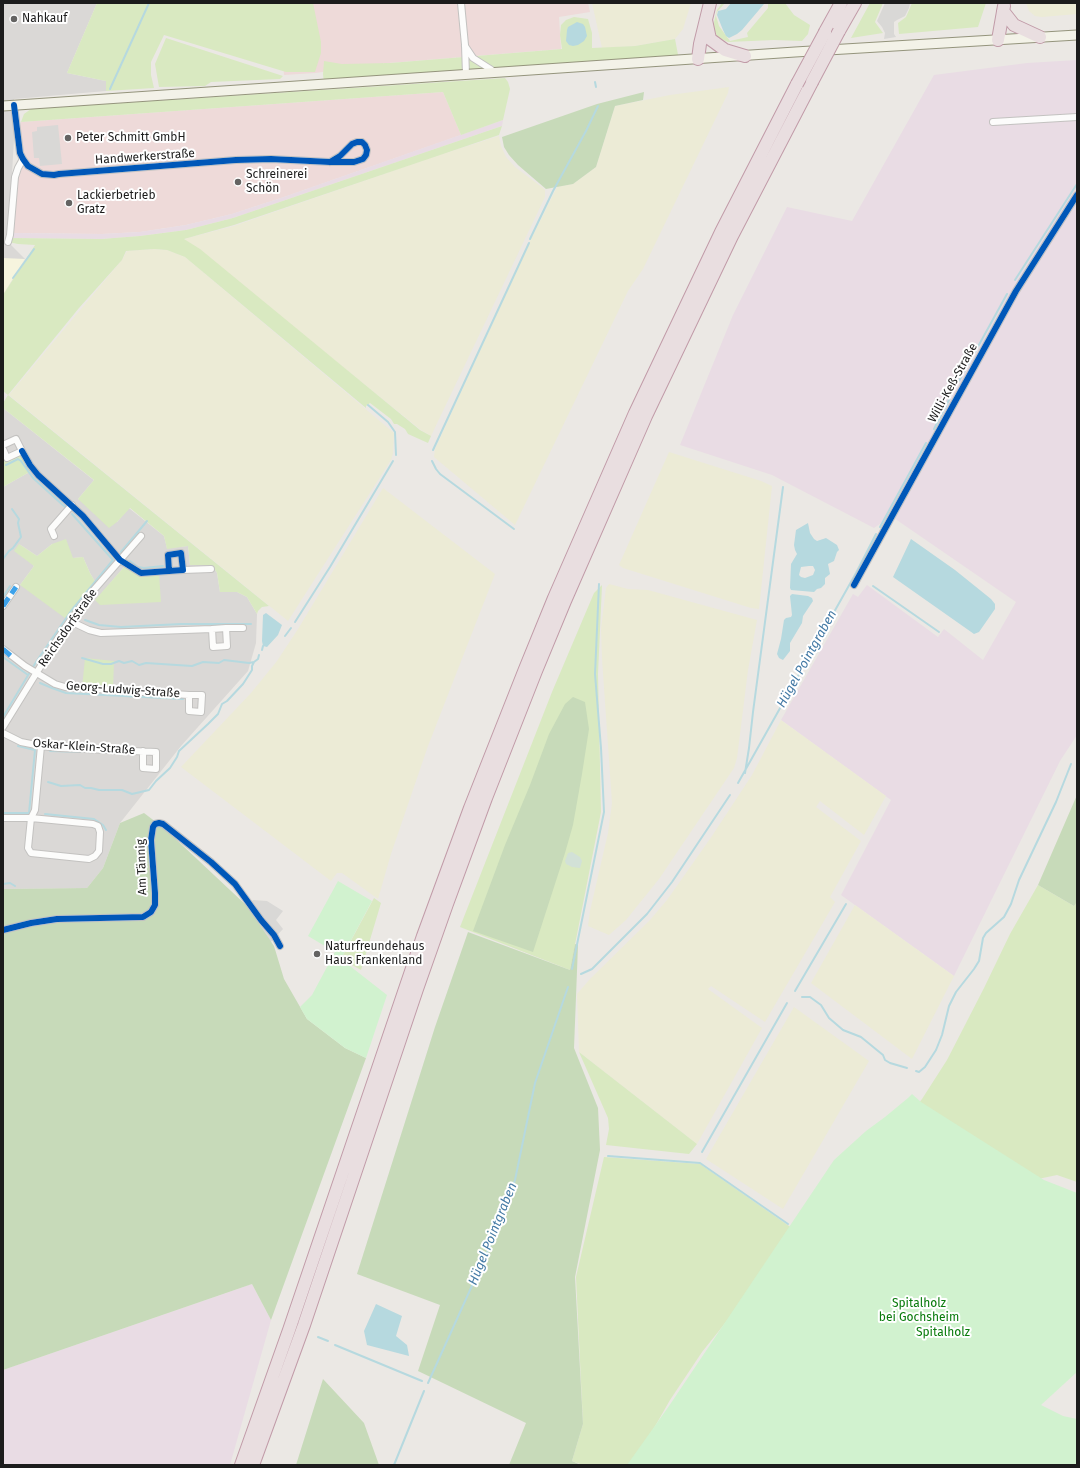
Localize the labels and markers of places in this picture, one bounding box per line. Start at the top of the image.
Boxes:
place label: Nahkauf [22,12,67,26]
marker: Nahkauf [9,14,19,24]
place label: Peter Schmitt GmbH [76,131,186,145]
marker: Peter Schmitt GmbH [63,133,73,143]
place label: Schreinerei Schön [246,168,307,196]
marker: Schreinerei Schön [233,177,243,187]
place label: Lackierbetrieb Gratz [77,189,156,217]
marker: Lackierbetrieb Gratz [64,198,74,208]
place label: Naturfreundehaus Haus Frankenland [325,940,424,968]
marker: Naturfreundehaus Haus Frankenland [312,949,322,959]

